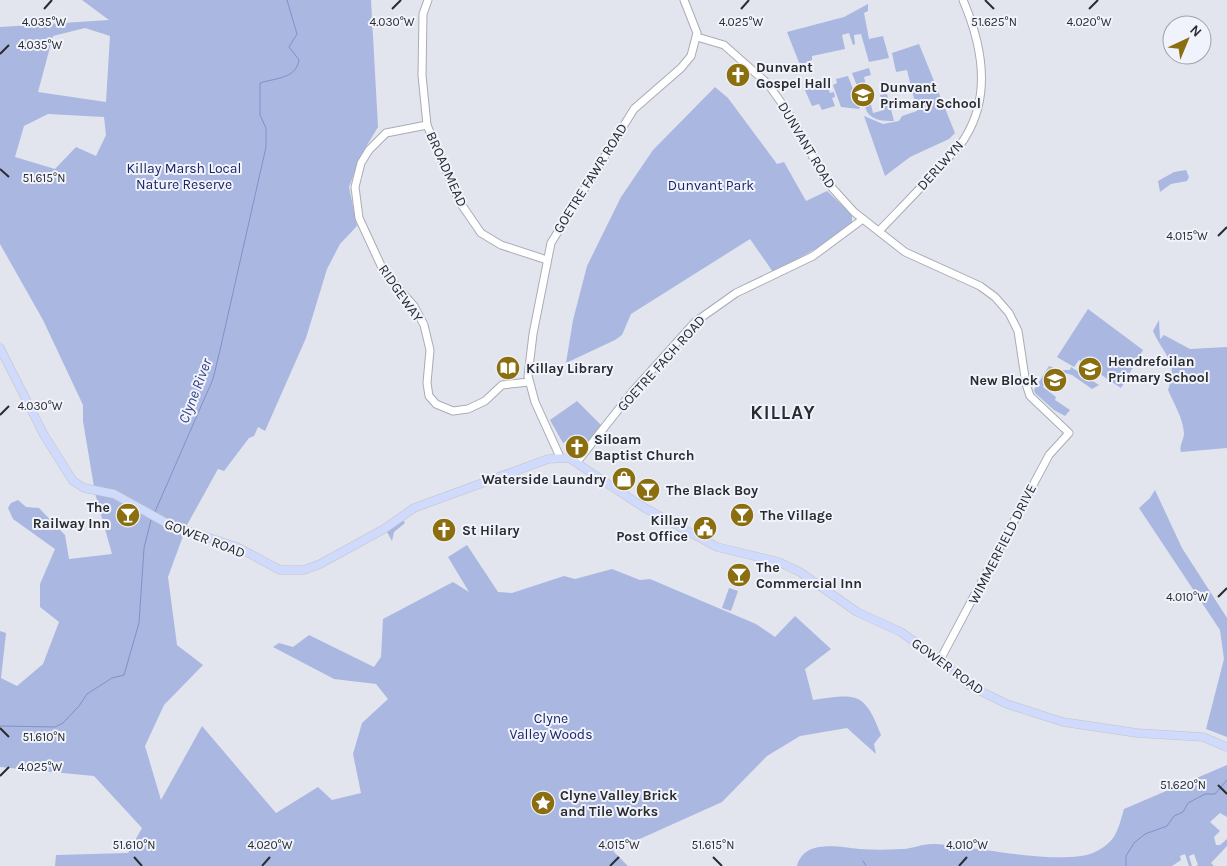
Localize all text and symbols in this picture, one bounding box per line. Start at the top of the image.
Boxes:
text: 4.035°W [22,15,67,29]
text: 4.030°W [370,15,415,29]
text: 4.025°W [719,15,764,29]
text: 51.625°N [971,15,1017,29]
text: 4.020°W [1067,15,1112,29]
north arrow [1162,15,1212,65]
text: N [1186,21,1205,41]
text: 4.035°W [18,38,63,52]
place label: Dunvant Gospel Hall [756,59,831,92]
church icon: Dunvant Gospel Hall [725,62,751,88]
place label: Dunvant Primary School [880,79,981,112]
school or university icon: Dunvant Primary School [850,82,876,108]
street label: DUNVANT ROAD [774,99,839,192]
street label: GOETRE FAWR ROAD [550,120,631,236]
street label: BROADMEAD [422,129,471,209]
street label: DERLWYN [913,137,967,194]
park label: Killay Marsh Local Nature Reserve [127,160,241,193]
text: 51.615°N [23,171,65,185]
park label: Dunvant Park [668,177,754,194]
text: 4.015°W [1166,229,1208,243]
street label: RIDGEWAY [375,261,427,325]
street label: GOETRE FACH ROAD [614,312,709,415]
place label: Hendrefoilan Primary School [1108,353,1209,386]
water label: Clyne River [174,355,216,426]
library icon: Killay Library [495,355,521,381]
school or university icon: Hendrefoilan Primary School [1077,356,1103,382]
place label: Killay Library [526,360,613,377]
school or university icon: New Block [1042,367,1068,393]
place label: New Block [969,372,1039,389]
text: 4.030°W [18,399,63,413]
district label: KILLAY [750,402,816,424]
place label: Siloam Baptist Church [594,431,694,464]
church icon: Siloam Baptist Church [564,434,590,460]
shop icon: Waterside Laundry [611,466,637,492]
place label: Waterside Laundry [481,471,606,488]
bar icon: The Black Boy [635,477,661,503]
street label: WIMMERFIELD DRIVE [965,481,1040,607]
place label: The Black Boy [666,482,758,499]
place label: The Railway Inn [33,499,110,532]
bar icon: The Railway Inn [115,502,141,528]
bar icon: The Village [729,502,755,528]
place label: The Village [760,507,832,524]
place label: Killay Post Office [616,512,688,545]
street label: GOWER ROAD [162,515,248,562]
public building icon: Killay Post Office [692,515,718,541]
church icon: St Hilary [431,517,457,543]
place label: St Hilary [462,522,519,539]
place label: The Commercial Inn [756,559,862,592]
bar icon: The Commercial Inn [726,562,752,588]
text: 4.010°W [1166,590,1208,604]
street label: GOWER ROAD [908,634,987,698]
park label: Clyne Valley Woods [509,710,593,743]
text: 51.610°N [22,730,66,744]
text: 4.025°W [18,760,63,774]
text: 51.620°N [1160,778,1206,792]
place label: Clyne Valley Brick and Tile Works [560,787,678,820]
place icon: Clyne Valley Brick and Tile Works [530,790,556,816]
text: 51.610°N [112,838,156,852]
text: 4.020°W [248,838,293,852]
text: 4.015°W [598,838,640,852]
text: 51.615°N [692,838,734,852]
text: 4.010°W [946,838,988,852]

